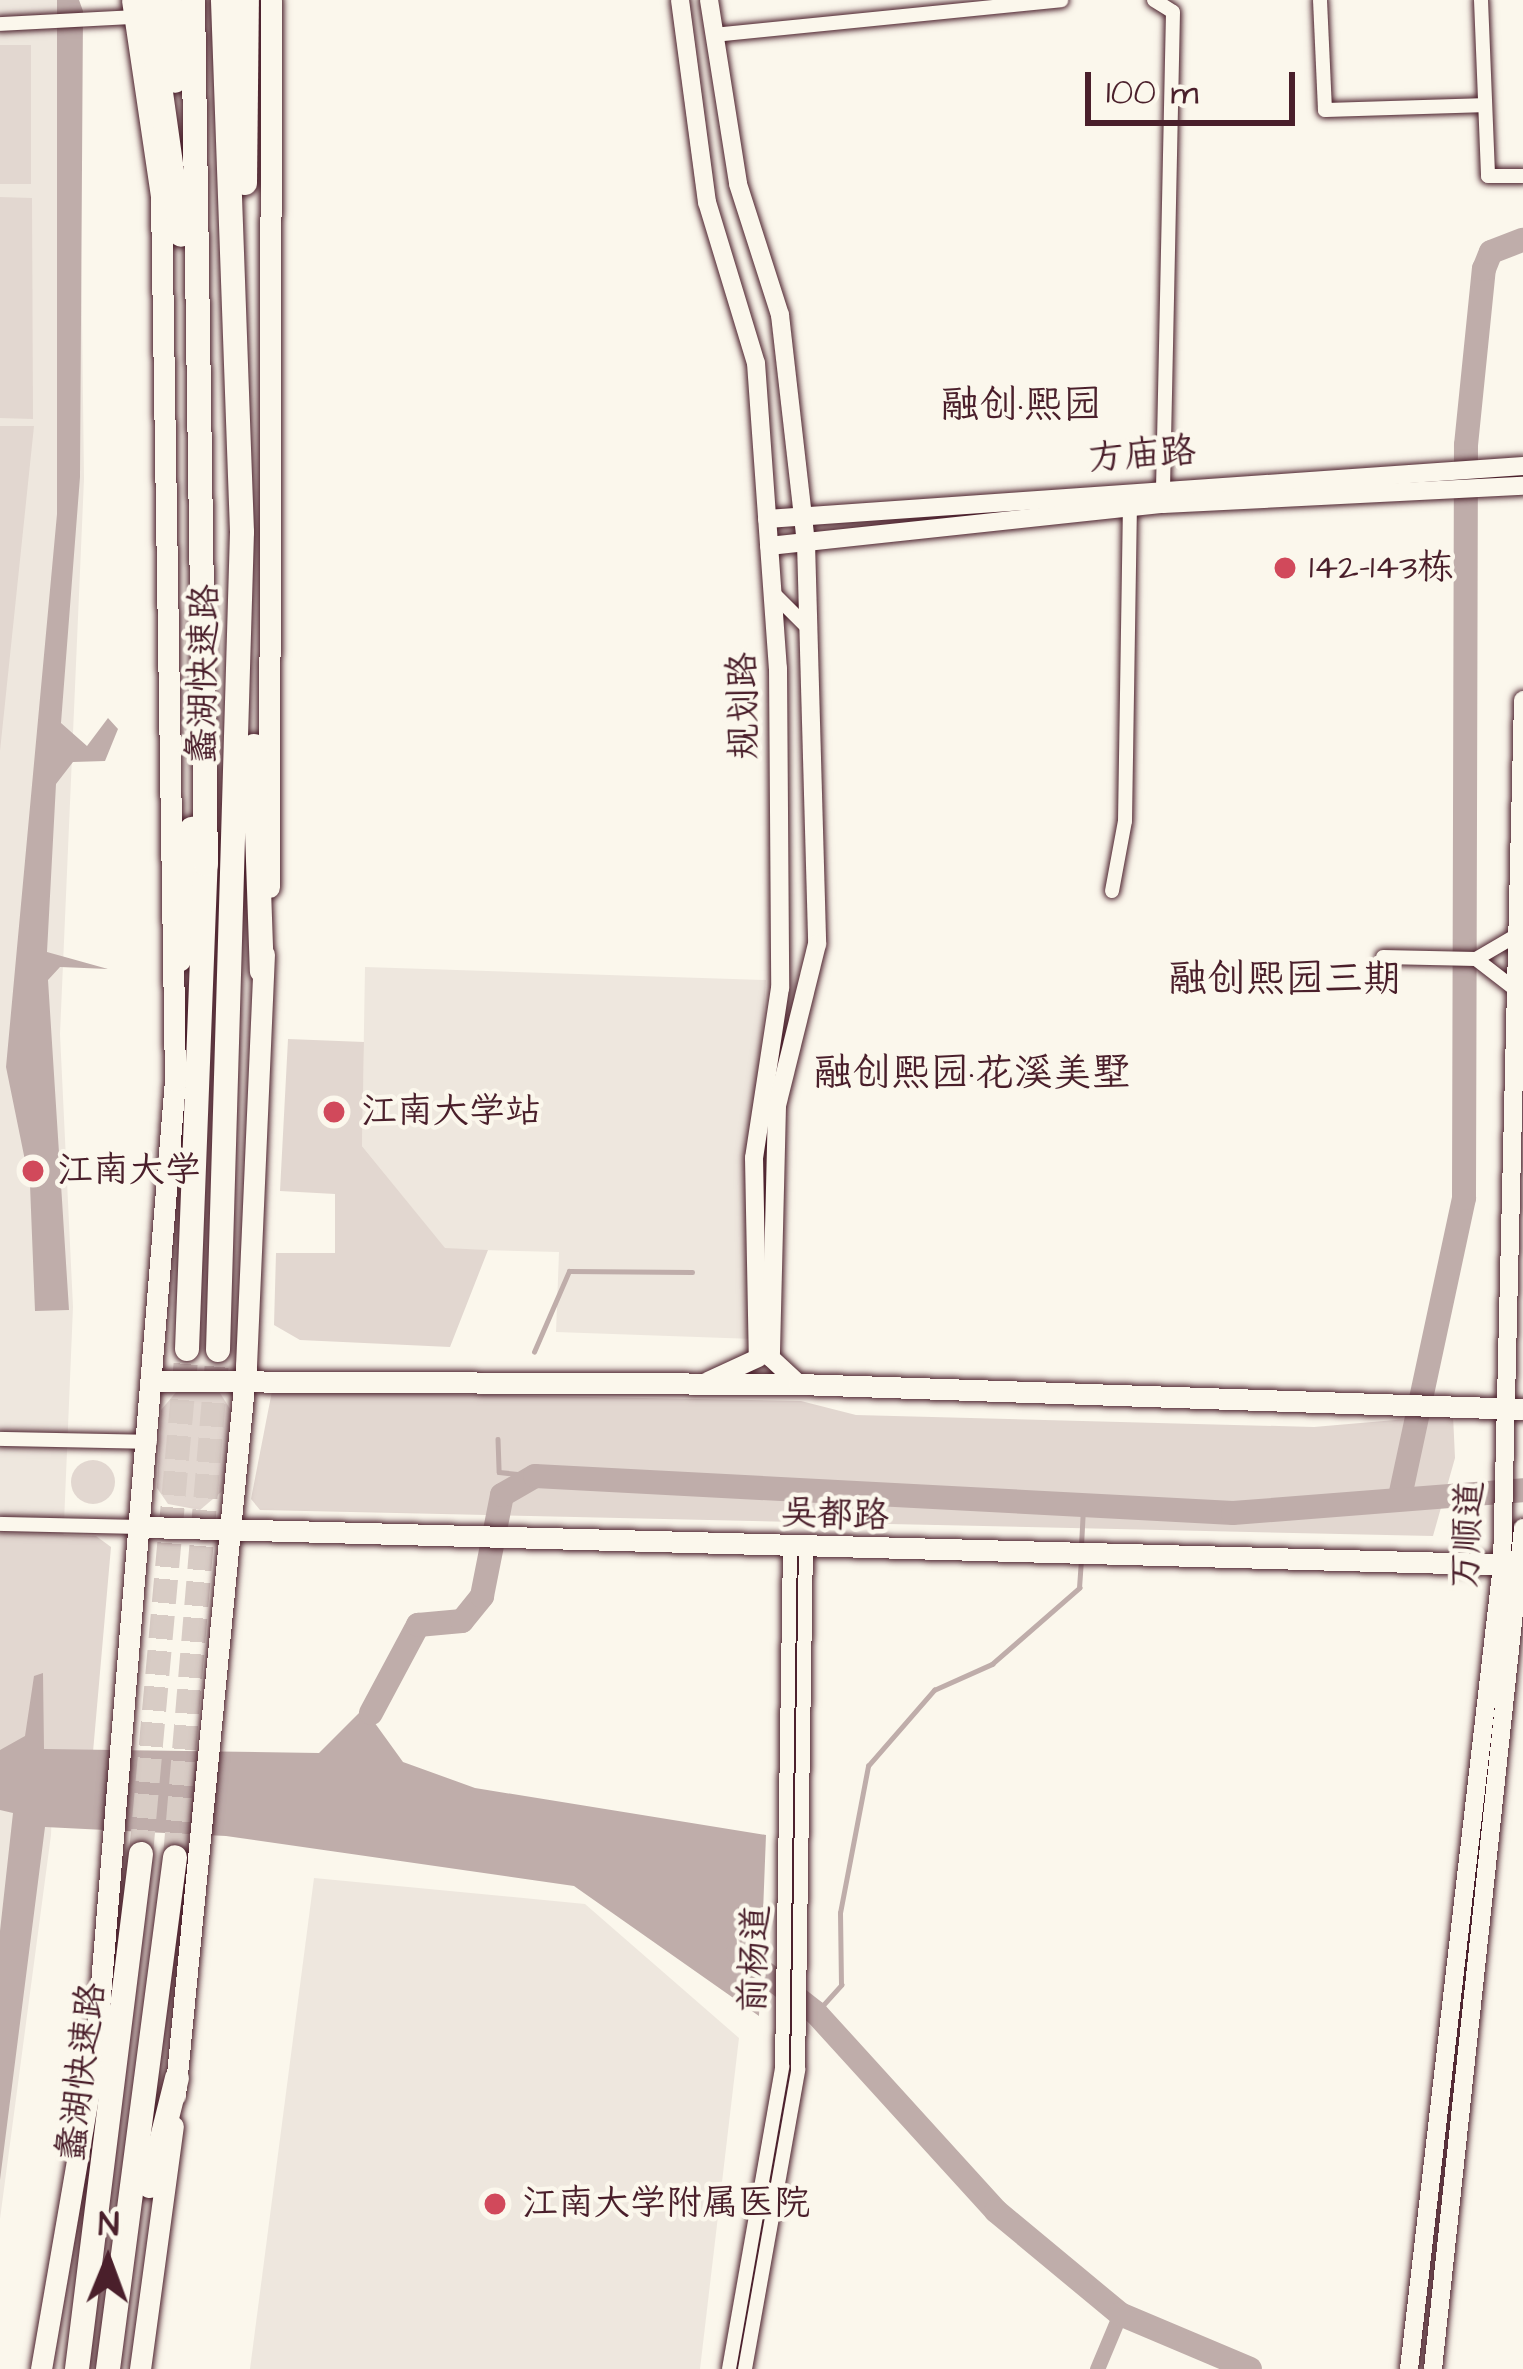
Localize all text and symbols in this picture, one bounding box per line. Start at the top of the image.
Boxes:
scale bar [1091,48,1301,122]
text: 100 m [1106,67,1198,118]
district label: 融创·熙园 [940,383,1102,429]
street label: 方庙路 [1087,430,1197,480]
place label: 142-143栋 [1309,546,1453,590]
marker: 142-143栋 [1272,555,1298,581]
street label: 蠡湖快速路 [181,584,227,764]
street label: 规划路 [721,652,767,760]
district label: 融创熙园三期 [1168,957,1402,1003]
district label: 融创熙园·花溪美墅 [813,1051,1131,1097]
place label: 江南大学站 [361,1090,541,1134]
marker: 江南大学站 [318,1096,350,1128]
place label: 江南大学 [57,1149,201,1193]
marker: 江南大学 [20,1158,46,1184]
street label: 万顺道 [1444,1480,1492,1590]
street label: 吴都路 [780,1492,890,1538]
street label: 前杨道 [732,1904,778,2014]
street label: 蠡湖快速路 [50,1980,114,2164]
place label: 江南大学附属医院 [522,2182,810,2226]
marker: 江南大学附属医院 [479,2188,511,2220]
north arrow [48,2201,168,2321]
text: N [98,2202,119,2248]

